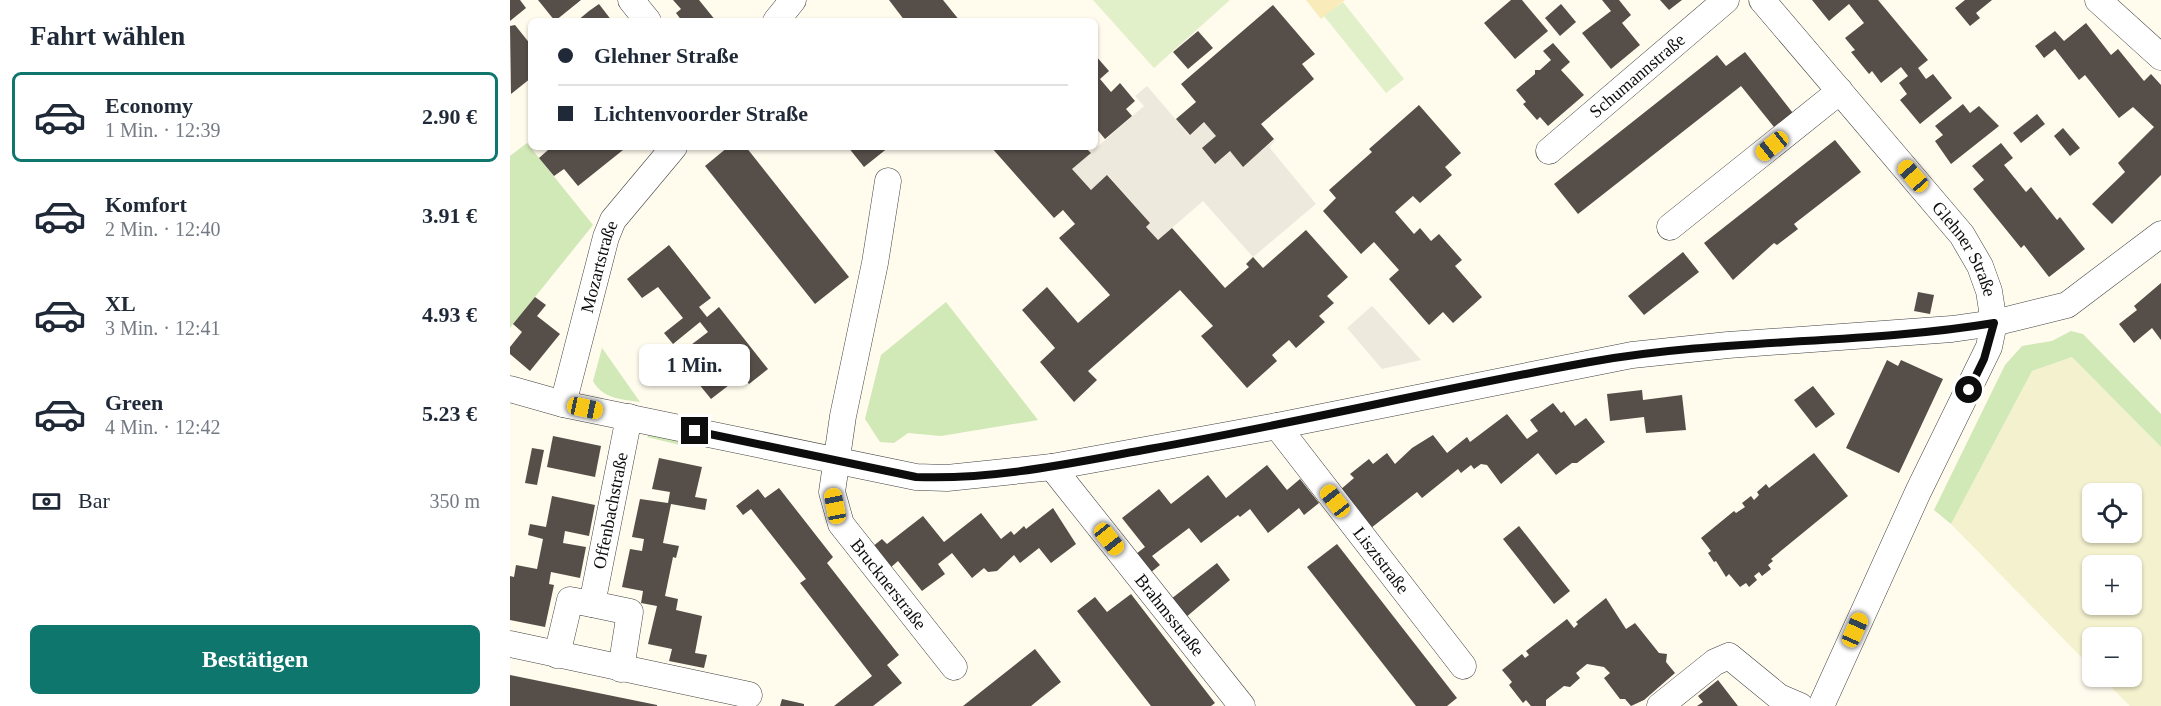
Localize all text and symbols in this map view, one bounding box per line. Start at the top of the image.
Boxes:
text: Fahrt wählen [30,21,185,51]
street label: Schumannstraße [1585,29,1689,122]
text: Glehner Straße [594,43,738,68]
icon: car [33,90,87,144]
text: Economy [105,93,193,118]
text: Lichtenvoorder Straße [594,101,808,126]
text: 2.90 € [422,104,477,129]
text: 1 Min. · 12:39 [105,119,221,141]
car [1752,128,1792,164]
car [1894,157,1932,195]
icon: car [33,189,87,243]
text: Komfort [105,192,187,217]
street label: Glehner Straße [1928,197,2000,298]
text: 3.91 € [422,203,477,228]
street label: Mozartstraße [577,217,622,315]
text: 2 Min. · 12:40 [105,218,221,240]
icon: car [33,288,87,342]
text: XL [105,291,136,316]
text: 4.93 € [422,302,477,327]
text: 3 Min. · 12:41 [105,317,221,339]
callout: 1 Min. [640,344,750,386]
text: 1 Min. [667,354,722,376]
route start [1955,376,1982,403]
icon: car [33,387,87,441]
text: Green [105,390,163,415]
car [566,395,604,421]
text: 5.23 € [422,401,477,426]
text: 4 Min. · 12:42 [105,416,221,438]
route end [681,417,708,444]
street label: Offenbachstraße [589,451,632,571]
car [1317,481,1353,521]
map controls [2082,483,2142,687]
button: locate [2082,483,2142,543]
icon: cash [30,485,63,518]
car [823,487,847,525]
text: Bar [78,488,110,513]
text: 350 m [429,490,480,512]
car [1091,519,1127,559]
street label: Lisztstraße [1349,523,1413,598]
street label: Brucknerstraße [847,535,930,633]
button: + [2082,555,2142,615]
street label: Brahmsstraße [1131,570,1208,660]
car [1839,610,1871,650]
button: Bestätigen [30,625,480,694]
button: − [2082,627,2142,687]

